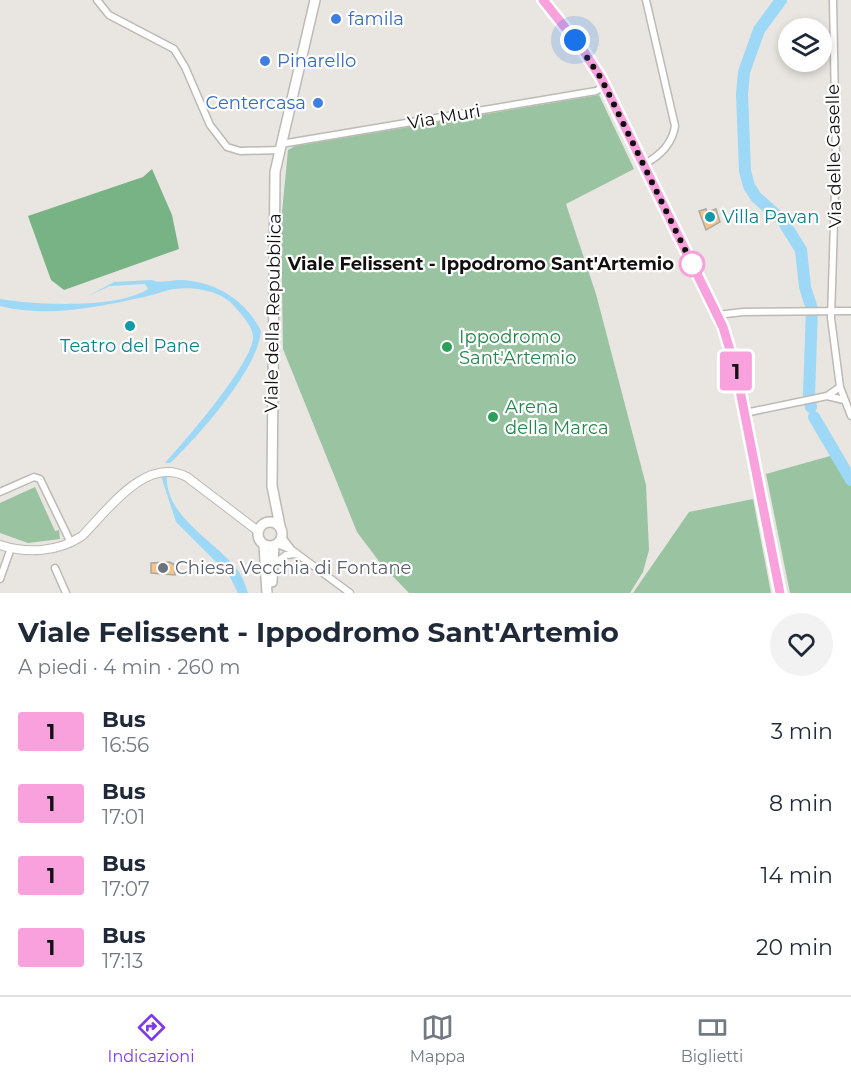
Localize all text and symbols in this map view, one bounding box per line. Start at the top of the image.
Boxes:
place label: famila [348,8,404,30]
marker: famila [329,12,343,26]
map controls [778,18,832,72]
button: layers [778,18,832,72]
your location [560,25,590,55]
place label: Pinarello [277,50,356,72]
marker: Pinarello [258,54,272,68]
street label: Via delle Caselle [822,84,846,228]
place label: Centercasa [206,92,306,114]
marker: Centercasa [311,96,325,110]
street label: Via Muri [406,100,482,134]
place label: Villa Pavan [722,206,819,228]
marker: Villa Pavan [703,210,717,224]
street label: Viale della Repubblica [260,213,286,413]
marker: Viale Felissent - Ippodromo Sant'Artemio [679,251,705,277]
place label: Viale Felissent - Ippodromo Sant'Artemio [287,253,674,275]
marker: Teatro del Pane [123,319,137,333]
place label: Ippodromo Sant'Artemio [459,326,576,369]
place label: Teatro del Pane [60,335,200,357]
marker: Ippodromo Sant'Artemio [440,340,454,354]
line badge: 1 [716,352,756,391]
text: 1 [732,359,740,384]
place label: Arena della Marca [505,396,609,439]
marker: Arena della Marca [486,410,500,424]
place label: Chiesa Vecchia di Fontane [175,557,412,579]
marker: Chiesa Vecchia di Fontane [156,561,170,575]
button: heart [770,613,833,676]
text: Viale Felissent - Ippodromo Sant'Artemio [18,615,619,649]
text: A piedi · 4 min · 260 m [18,655,240,679]
text: Bus [102,706,146,733]
text: 3 min [771,718,833,745]
text: 1 [47,719,55,744]
text: 16:56 [102,733,149,757]
text: Bus [102,778,146,805]
text: 8 min [769,790,833,817]
text: 1 [47,791,55,816]
text: 17:01 [102,805,145,829]
text: Bus [102,850,146,877]
text: 14 min [761,862,833,889]
text: 1 [47,863,55,888]
text: 17:07 [102,877,150,901]
text: Bus [102,922,146,949]
text: 20 min [756,934,833,961]
text: 1 [47,935,55,960]
text: 17:13 [102,949,143,973]
tab: Indicazioni [108,1011,194,1066]
tab: Mappa [410,1011,466,1066]
tab: Biglietti [681,1011,743,1066]

